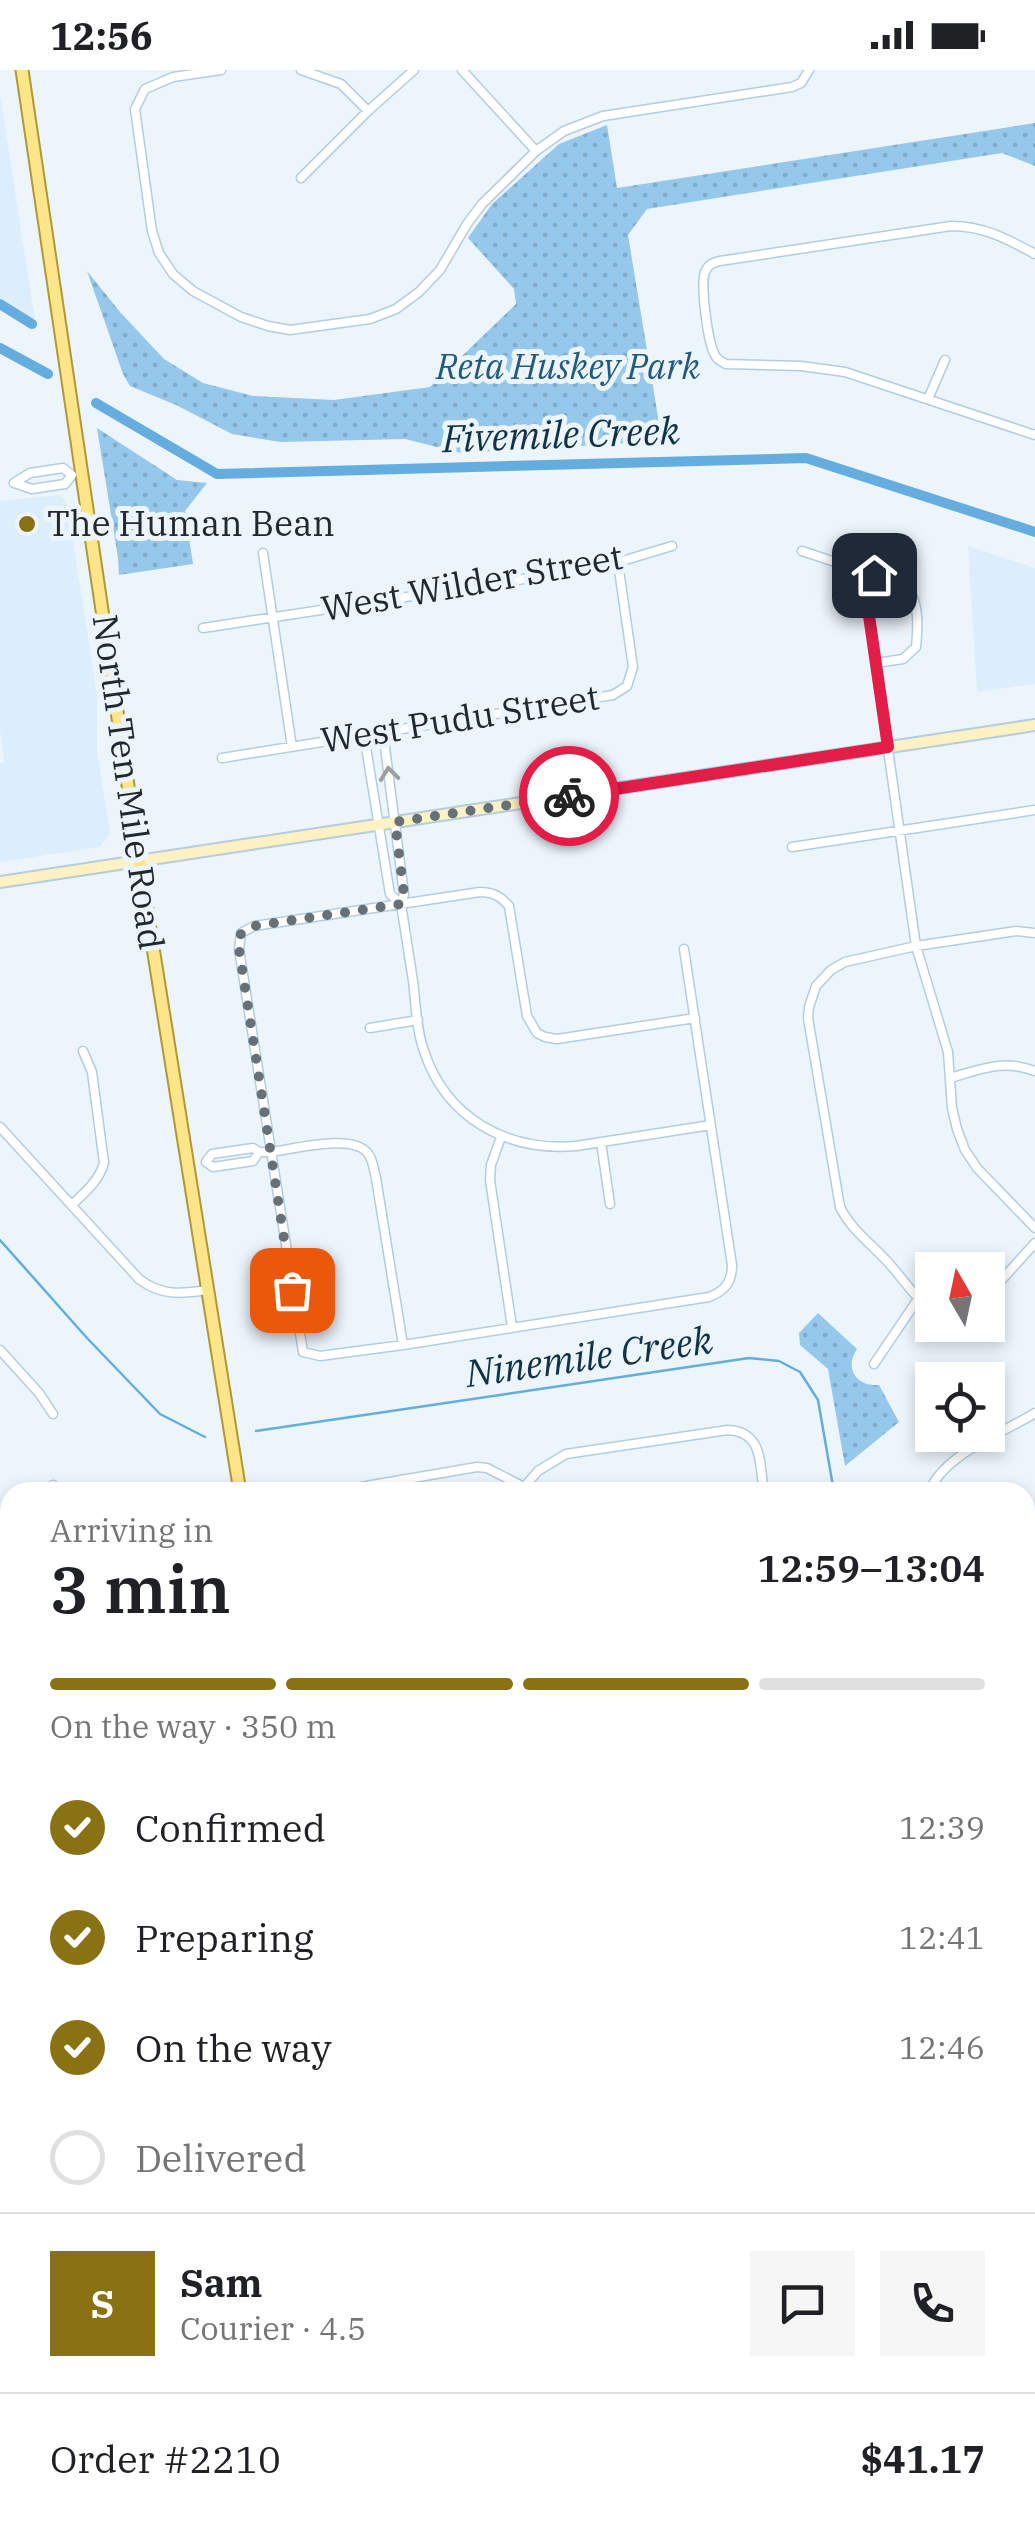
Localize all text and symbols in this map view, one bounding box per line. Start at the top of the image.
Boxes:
text: 12:56 [50,11,153,60]
park label: Reta Huskey Park [435,343,700,389]
water label: Fivemile Creek [440,405,681,462]
place label: The Human Bean [47,500,335,546]
marker: The Human Bean [16,513,38,535]
street label: West Wilder Street [318,533,626,631]
pin [832,533,917,618]
icon: home [847,548,902,603]
street label: North Ten Mile Road [83,611,175,952]
street label: West Pudu Street [317,673,602,763]
courier [519,746,619,846]
one-way arrow [379,765,400,782]
icon: bike [542,769,597,824]
pin [250,1248,335,1333]
north arrow [915,1252,1005,1342]
map controls [915,1252,1005,1452]
icon: bag [265,1263,320,1318]
water label: Ninemile Creek [461,1314,716,1397]
button: locate [915,1362,1005,1452]
text: Arriving in [50,1509,213,1551]
text: 12:59–13:04 [758,1543,985,1592]
text: 3 min [50,1546,231,1631]
text: On the way · 350 m [50,1705,336,1747]
icon: check [50,1800,105,1855]
text: Confirmed [135,1803,326,1852]
text: 12:39 [899,1806,985,1848]
icon: check [50,1910,105,1965]
text: Preparing [135,1913,314,1962]
text: 12:41 [899,1916,985,1958]
icon: check [50,2020,105,2075]
text: On the way [135,2023,332,2072]
text: 12:46 [899,2026,985,2068]
text: Delivered [135,2133,307,2182]
button: chat [750,2251,855,2356]
button: phone [880,2251,985,2356]
text: Sam [180,2258,263,2307]
text: S [91,2279,114,2328]
text: Courier · 4.5 [180,2307,366,2349]
text: Order #2210 [50,2434,281,2483]
text: $41.17 [860,2434,985,2483]

